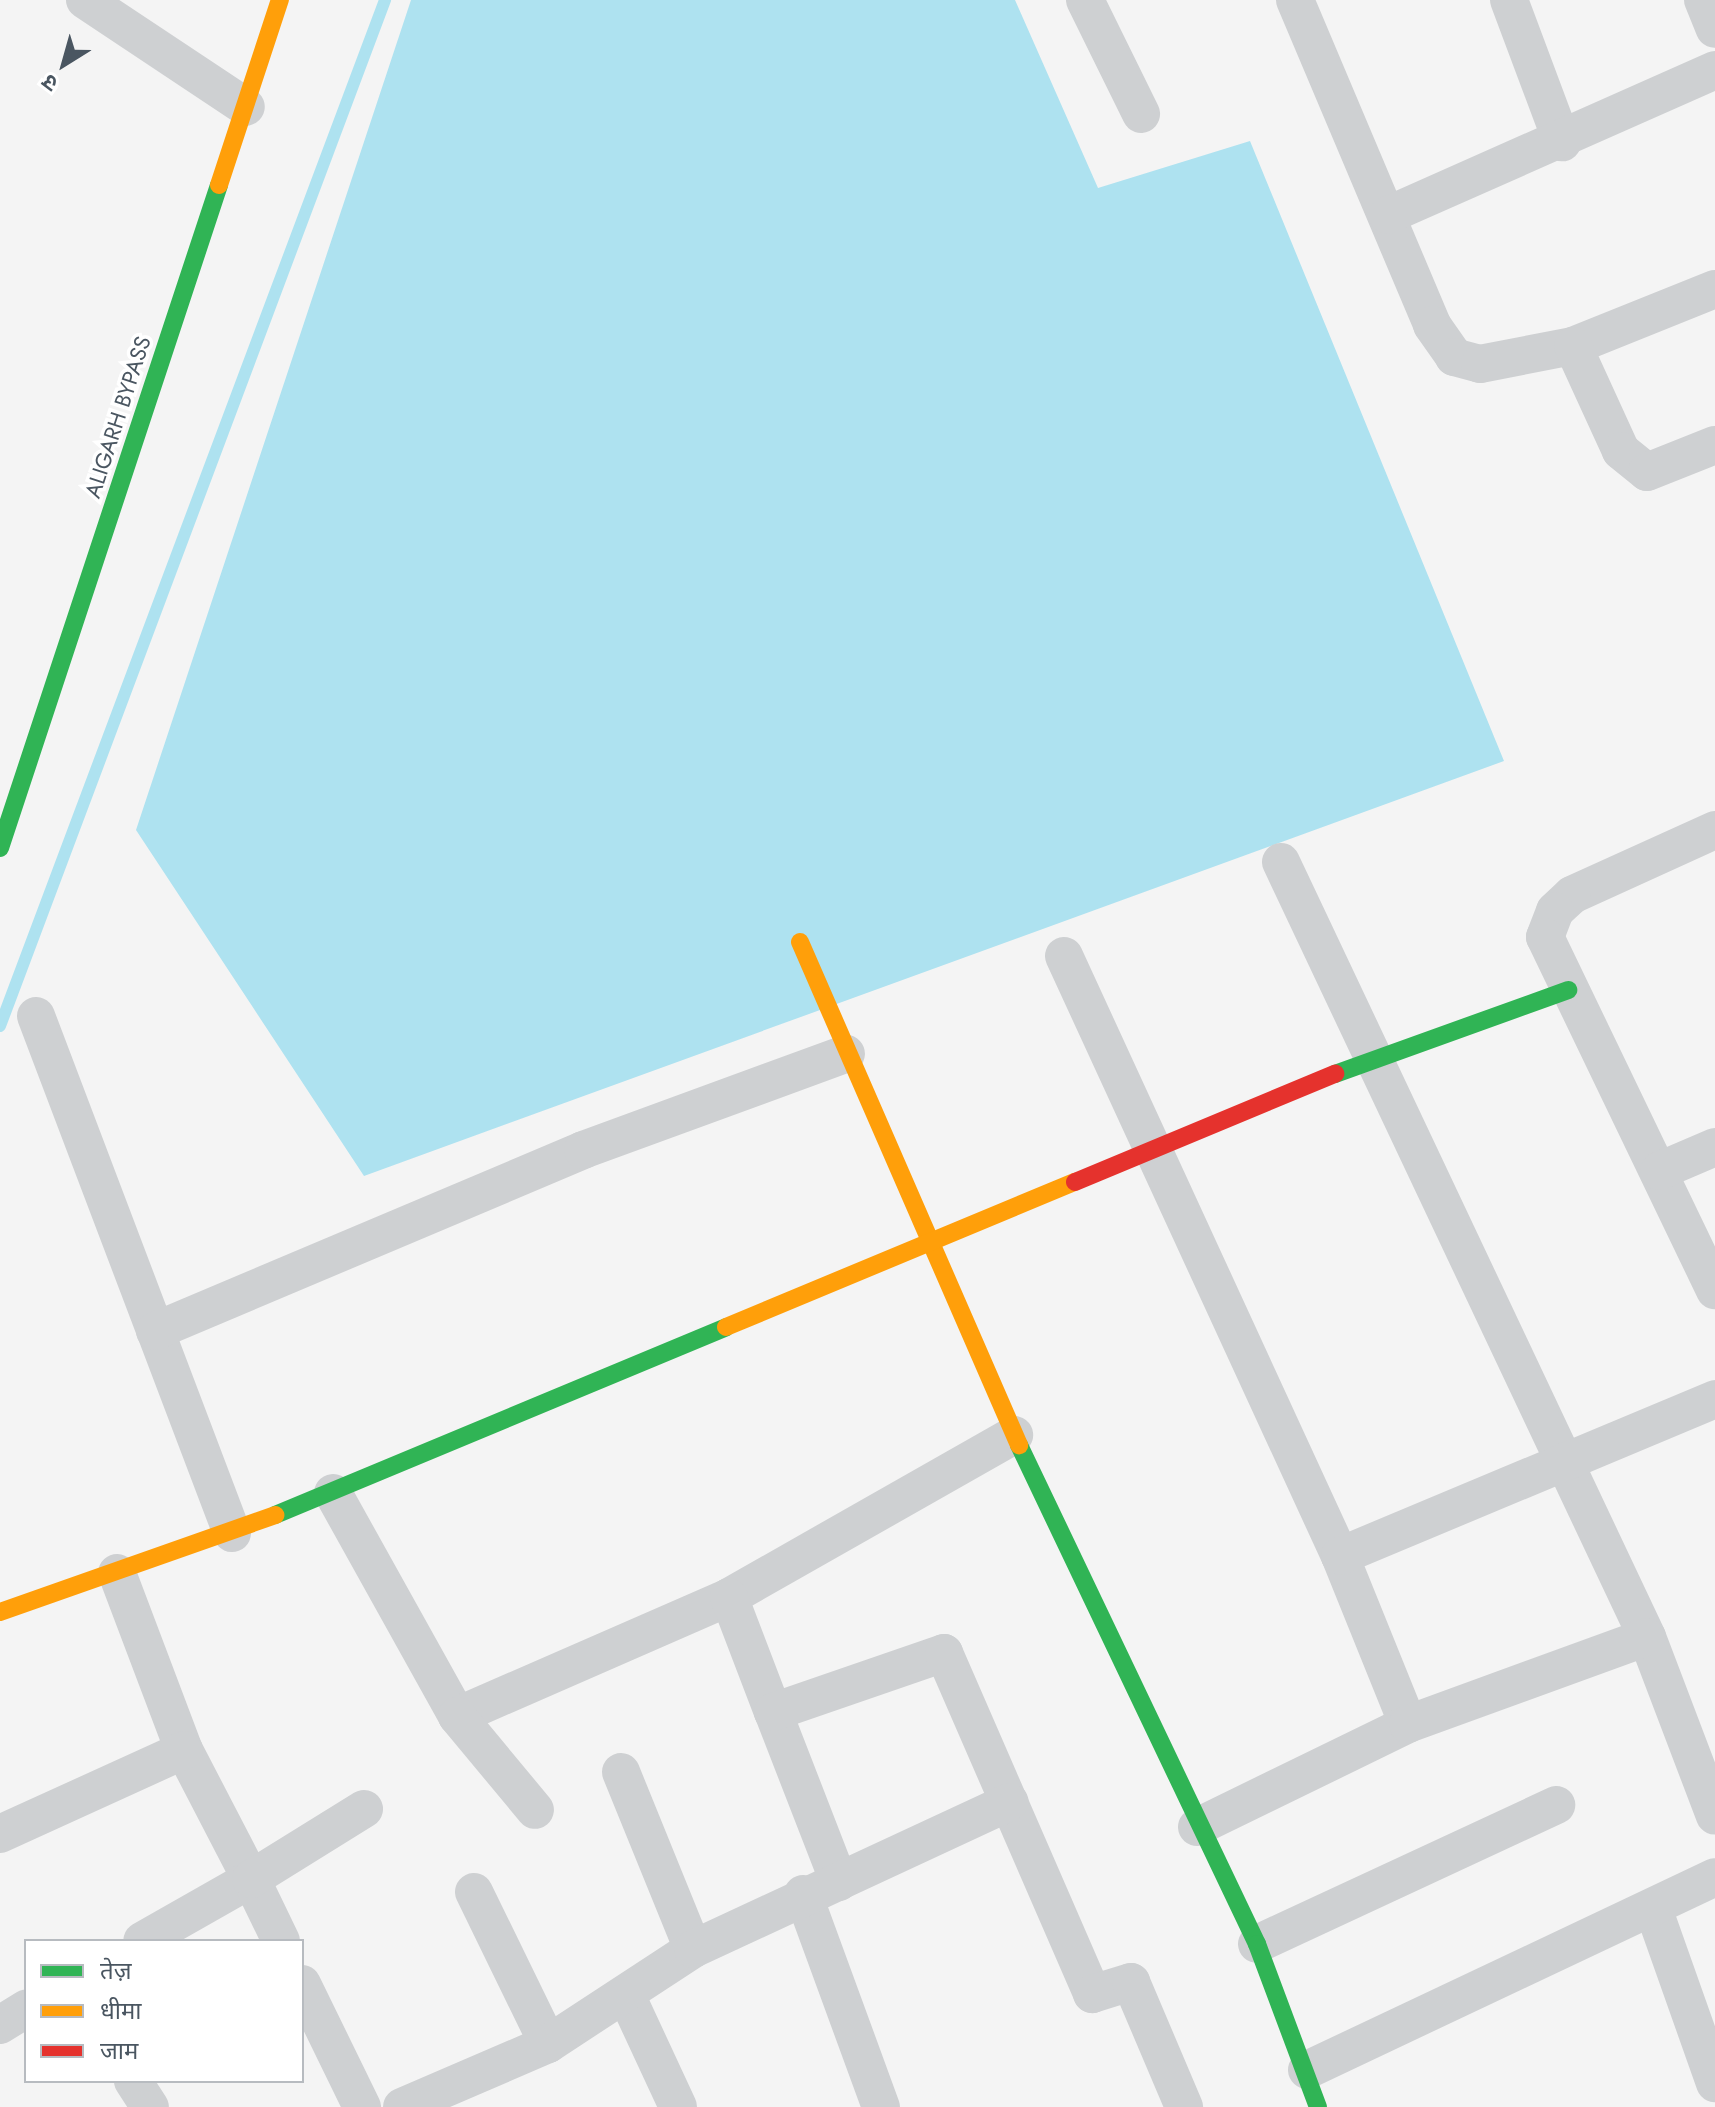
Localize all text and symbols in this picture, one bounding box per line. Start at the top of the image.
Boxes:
north arrow [24,24,104,104]
text: उ [35,67,64,100]
street label: ALIGARH BYPASS [79,333,157,501]
legend [24,1939,304,2083]
text: तेज़ [100,1953,132,1988]
text: धीमा [100,1993,142,2028]
text: जाम [100,2033,138,2068]

